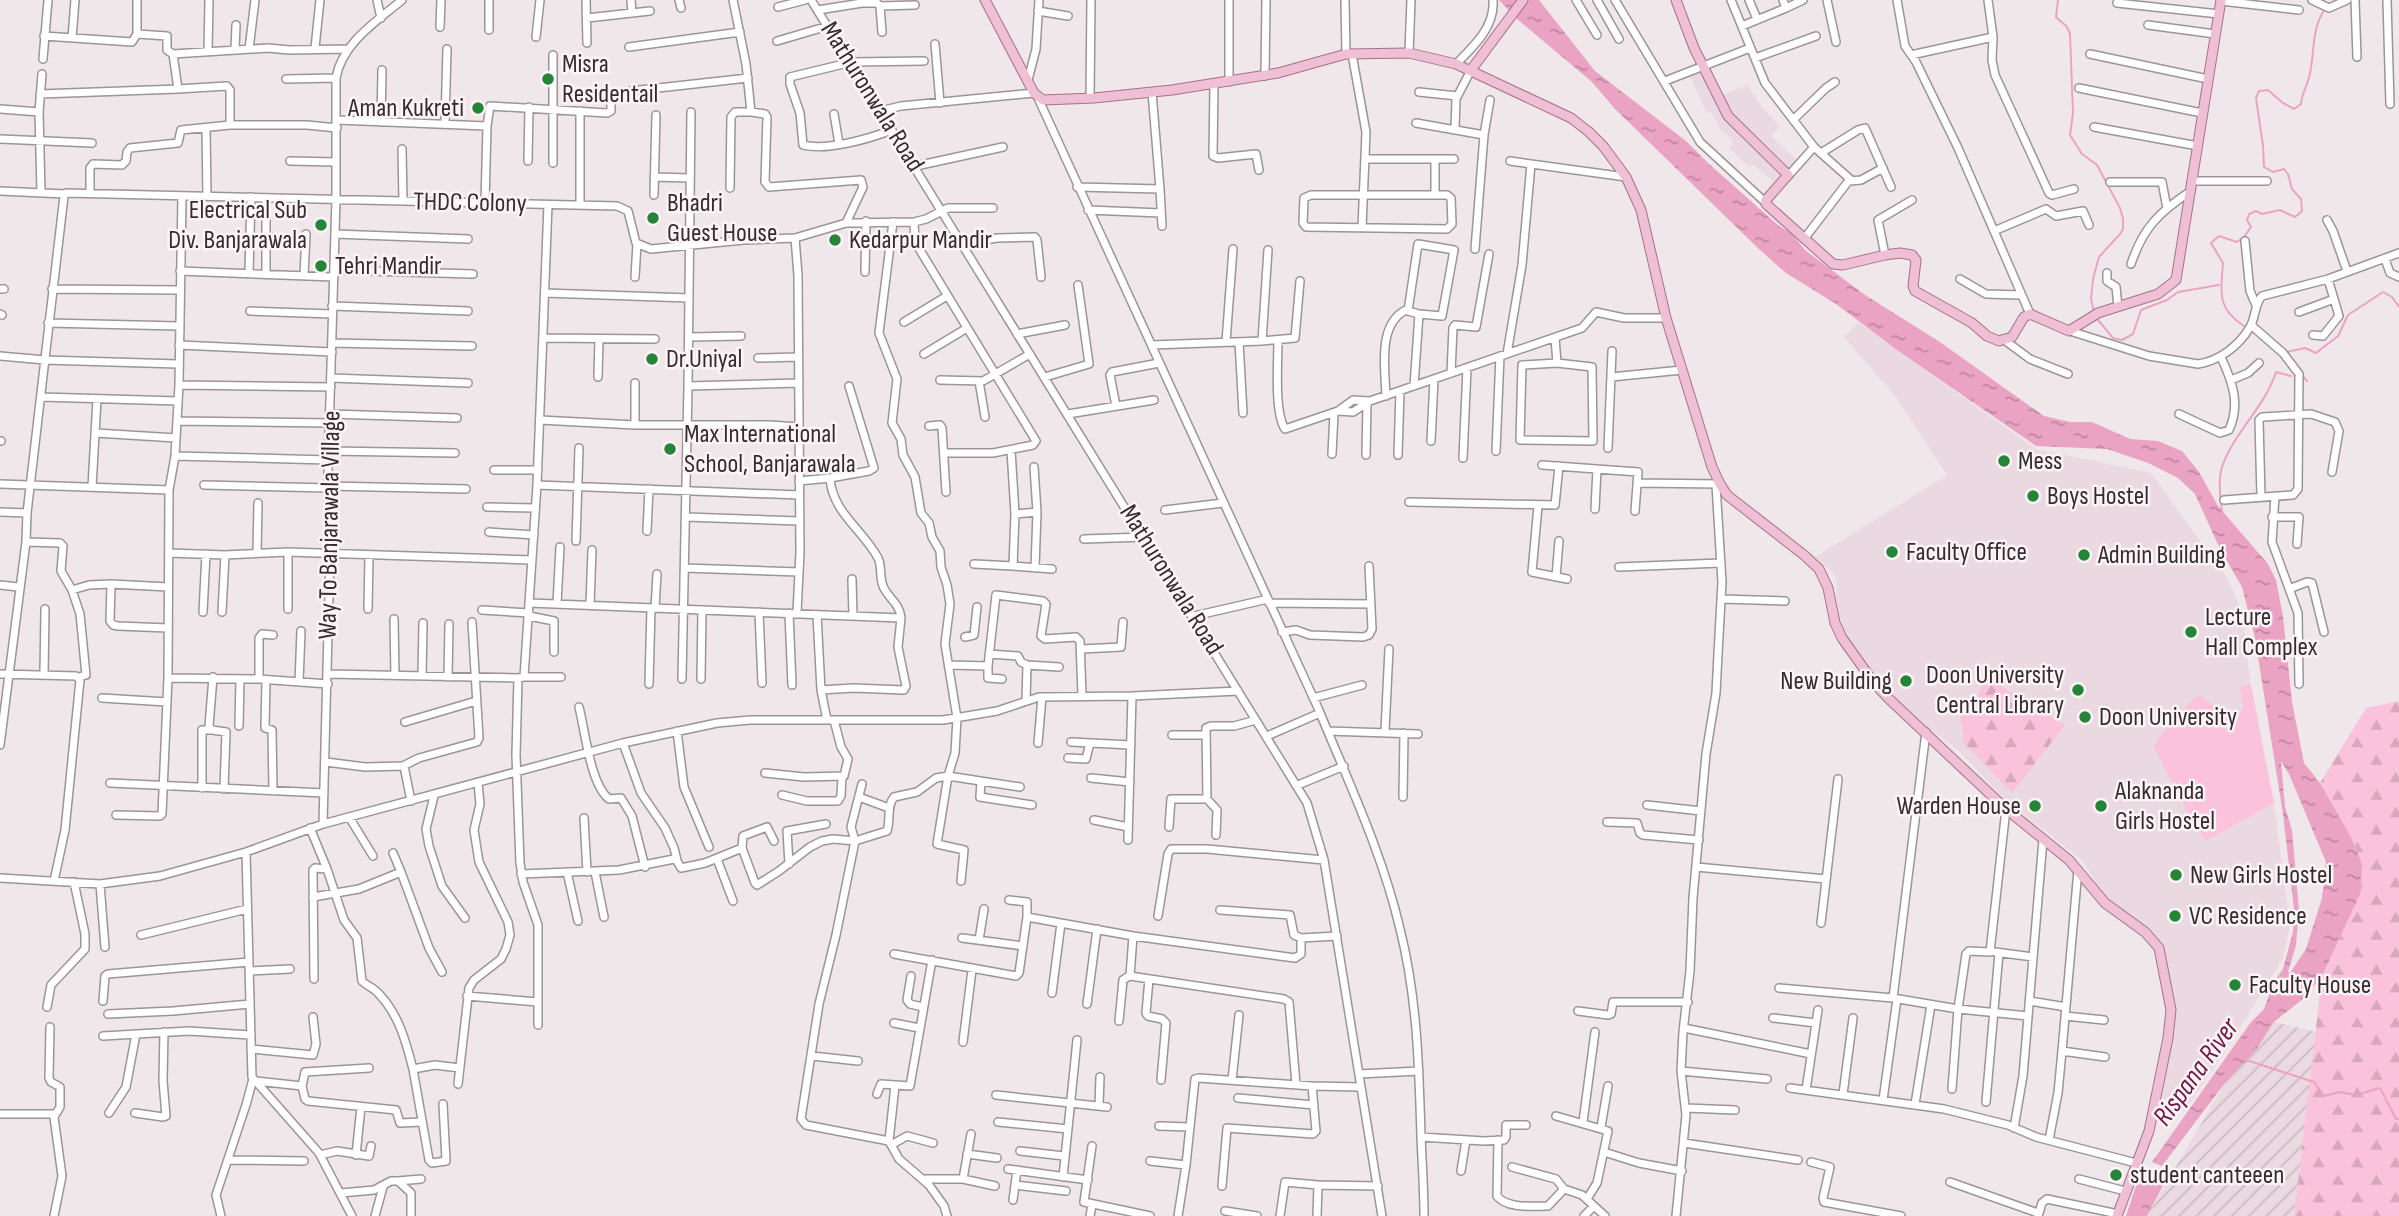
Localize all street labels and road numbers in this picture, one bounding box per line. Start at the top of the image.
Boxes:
street label: Mathuronwala Road [814,16,930,178]
street label: THDC Colony [413,187,527,219]
street label: Way To Banjarawala Village [313,410,347,640]
street label: Mathuronwala Road [1113,499,1229,661]

